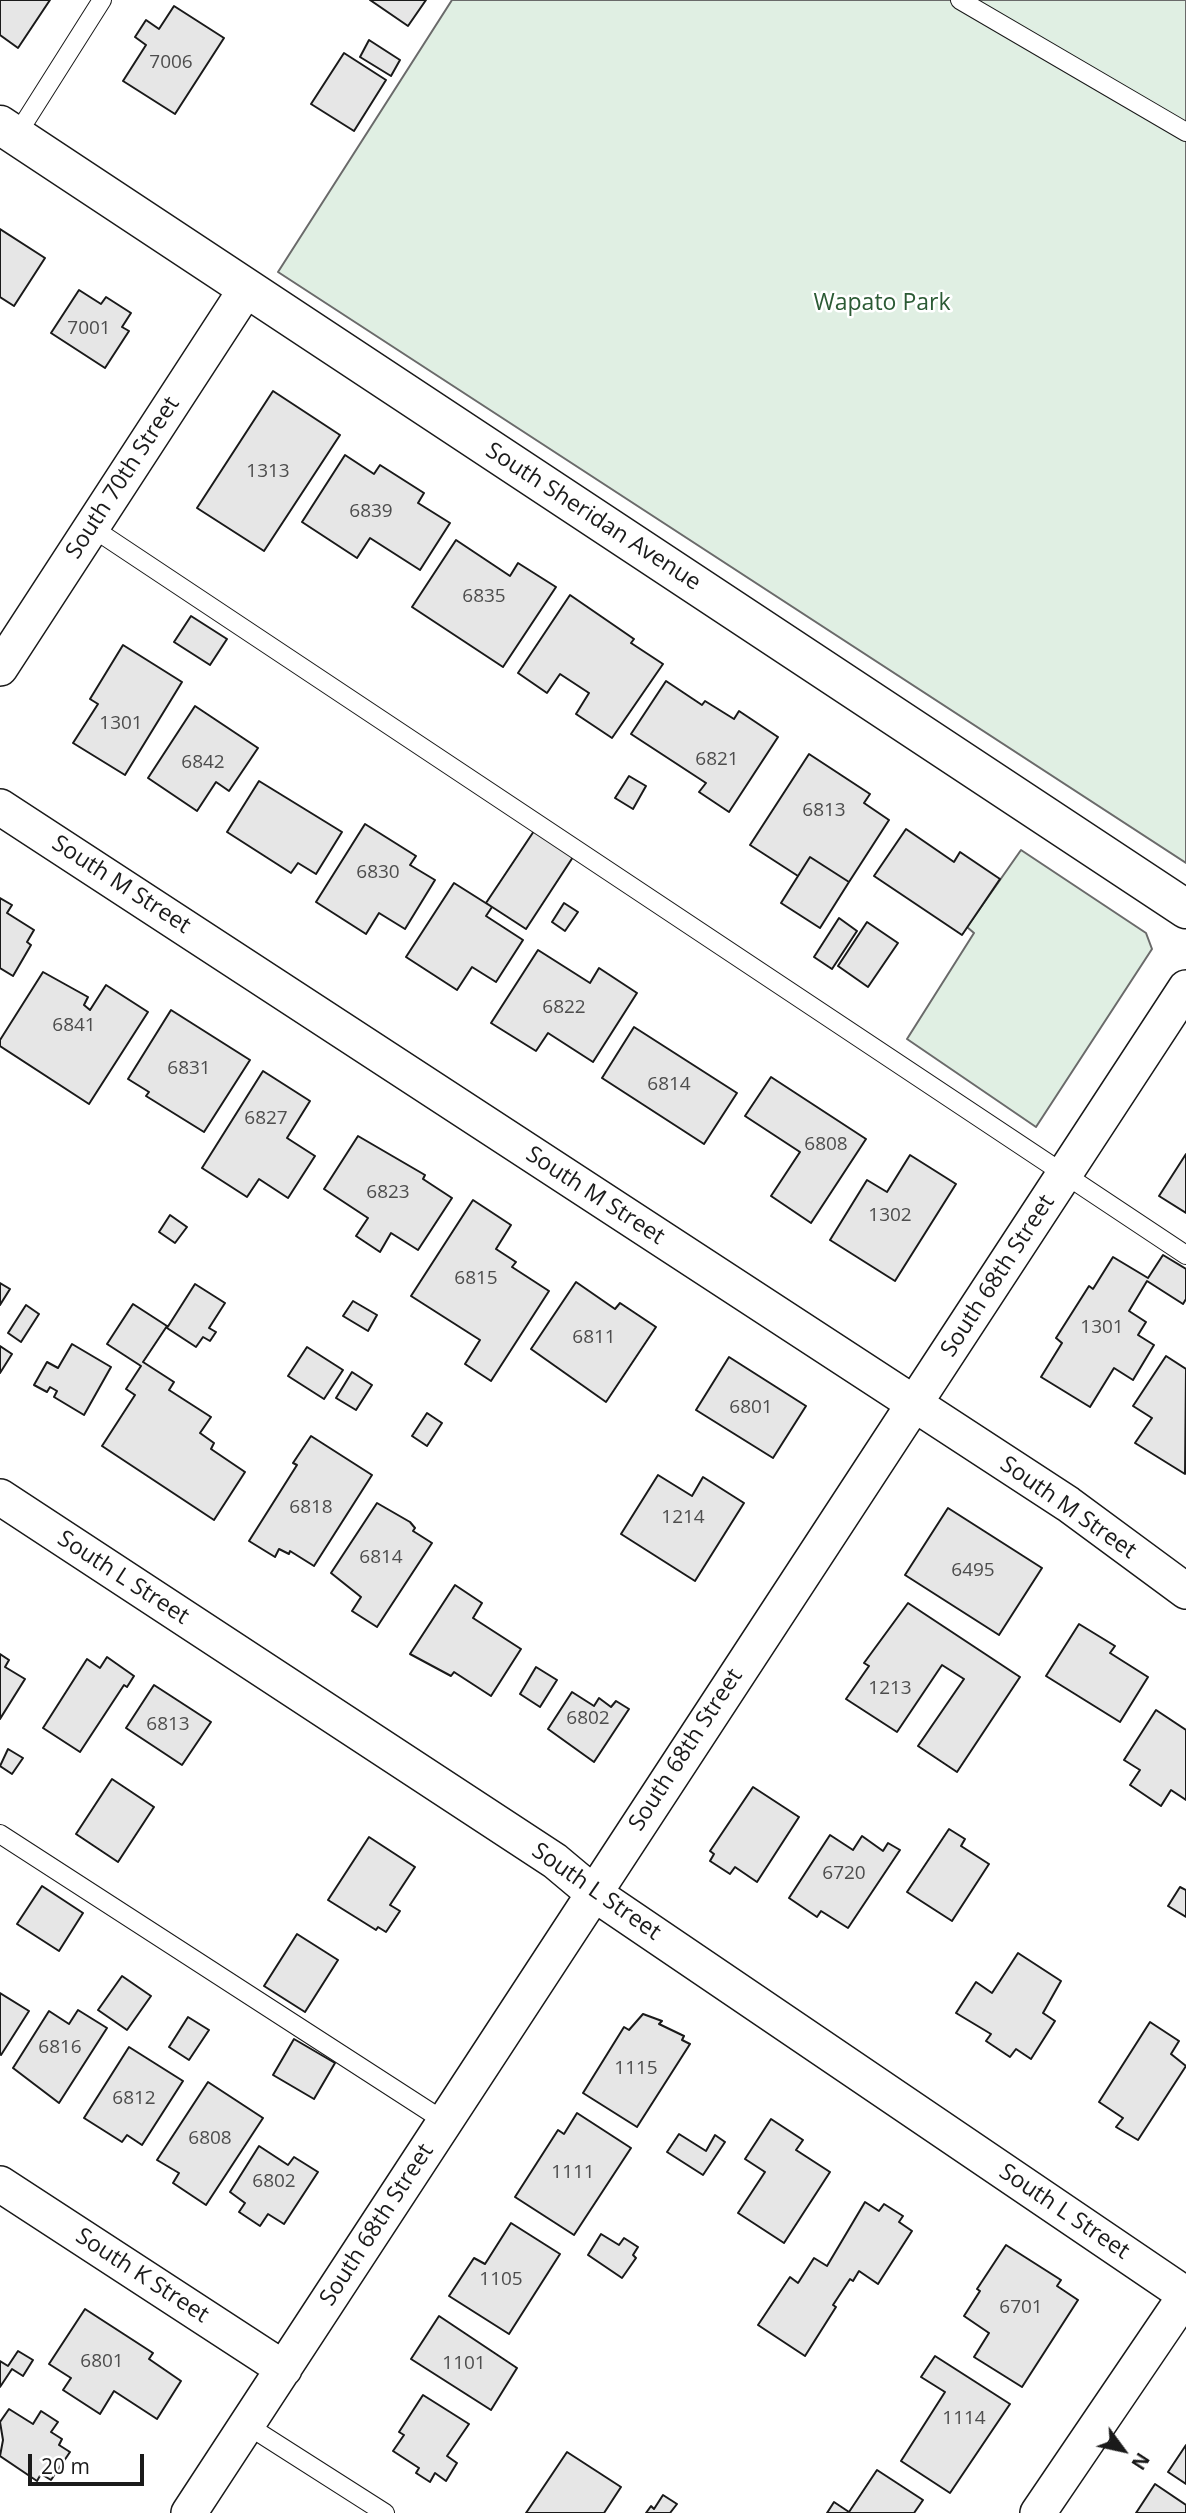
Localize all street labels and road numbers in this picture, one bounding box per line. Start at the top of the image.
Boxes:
street label: South 70th Street [60,392,186,564]
street label: South Sheridan Avenue [480,437,706,597]
street label: South M Street [47,830,195,940]
street label: South M Street [521,1141,669,1251]
street label: South 68th Street [935,1190,1061,1362]
street label: South M Street [995,1451,1141,1565]
street label: South L Street [52,1525,194,1631]
street label: South 68th Street [623,1664,749,1836]
street label: South L Street [526,1837,666,1947]
street label: South 68th Street [314,2139,440,2311]
street label: South L Street [994,2158,1134,2266]
street label: South K Street [70,2223,214,2329]

